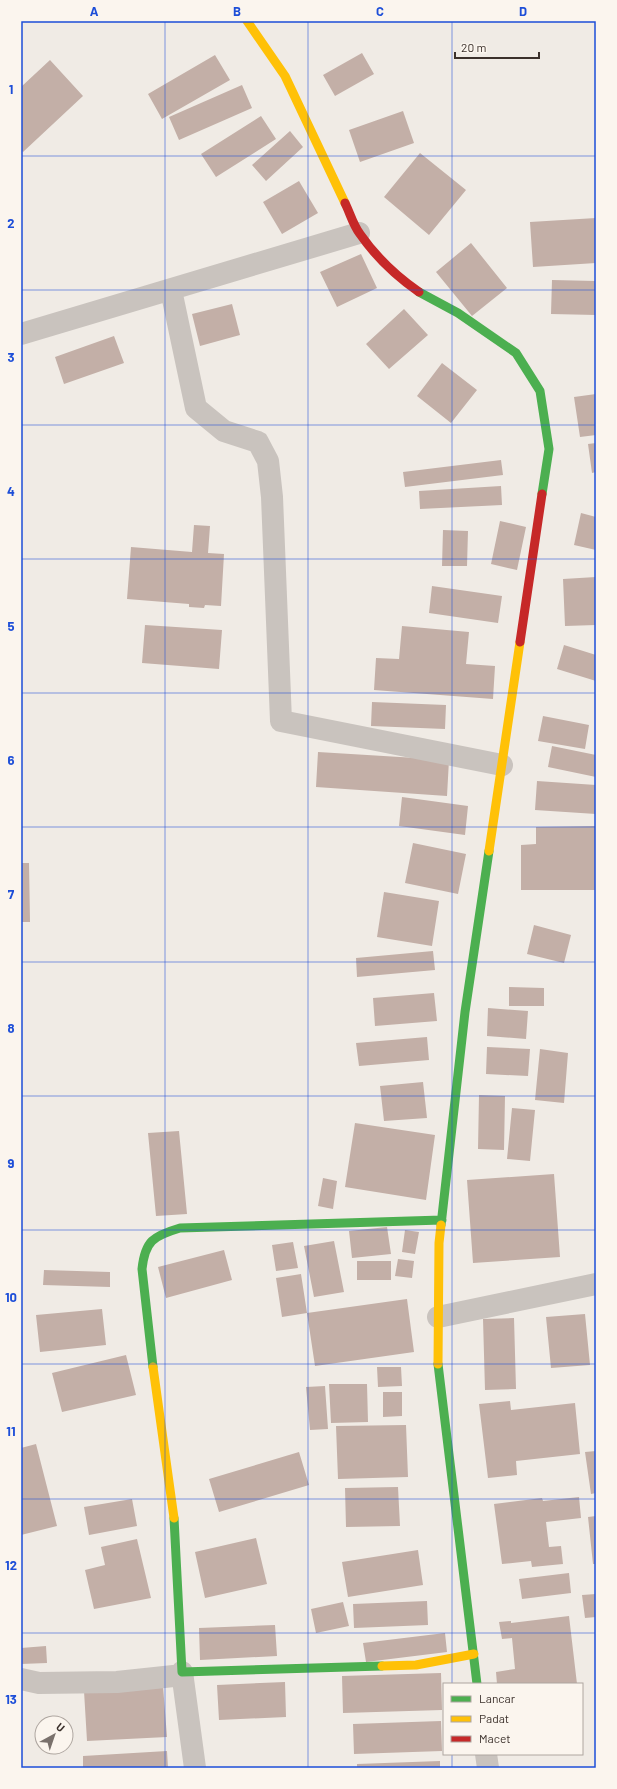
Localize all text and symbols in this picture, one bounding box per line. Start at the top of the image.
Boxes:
text: A [90,3,99,19]
text: B [233,3,241,19]
text: C [376,3,384,19]
text: D [519,3,527,19]
scale bar [455,34,539,60]
text: 20 m [461,40,487,54]
text: 1 [9,81,13,97]
text: 2 [7,215,15,231]
text: 3 [7,349,15,365]
text: 4 [7,483,15,499]
text: 5 [7,618,15,634]
text: 6 [8,752,15,768]
text: 7 [8,886,15,902]
text: 8 [7,1020,15,1036]
text: 9 [8,1155,15,1171]
text: 10 [5,1289,17,1305]
text: 11 [6,1423,16,1439]
text: 12 [5,1557,17,1573]
legend [443,1683,583,1755]
text: 13 [5,1691,17,1707]
text: Lancar [479,1691,516,1705]
text: Padat [479,1711,509,1725]
north arrow [34,1715,74,1755]
text: U [54,1720,68,1734]
text: Macet [479,1731,511,1745]

